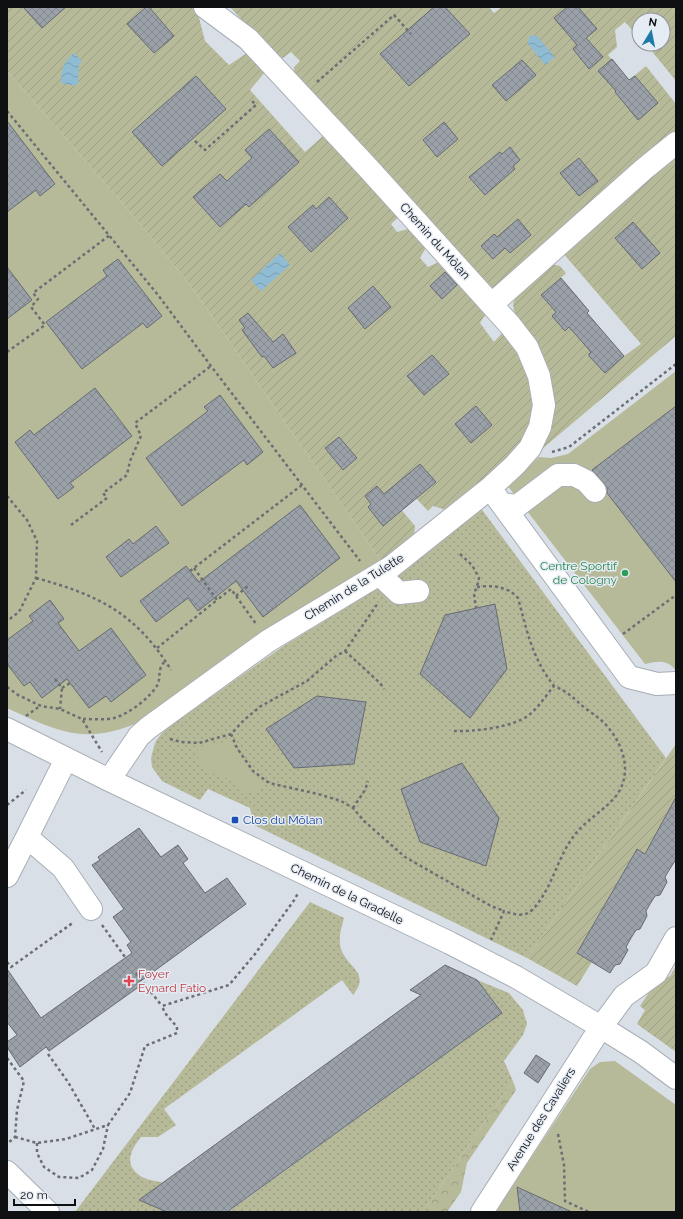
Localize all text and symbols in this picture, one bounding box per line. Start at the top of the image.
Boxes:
north arrow [631,12,671,52]
text: N [647,16,658,30]
street label: Chemin du Môlan [397,200,473,282]
street label: Chemin de la Tulette [302,551,406,623]
place label: Centre Sportif de Cologny [540,559,618,587]
marker: Centre Sportif de Cologny [620,568,630,578]
place label: Clos du Môlan [243,813,323,827]
marker: Clos du Môlan [230,815,240,825]
street label: Chemin de la Gradelle [288,861,406,927]
place label: Foyer Eynard Fatio [138,967,206,995]
marker: Foyer Eynard Fatio [123,975,135,987]
street label: Avenue des Cavaliers [504,1065,579,1173]
scale bar [14,1181,75,1207]
text: 20 m [20,1188,48,1202]

